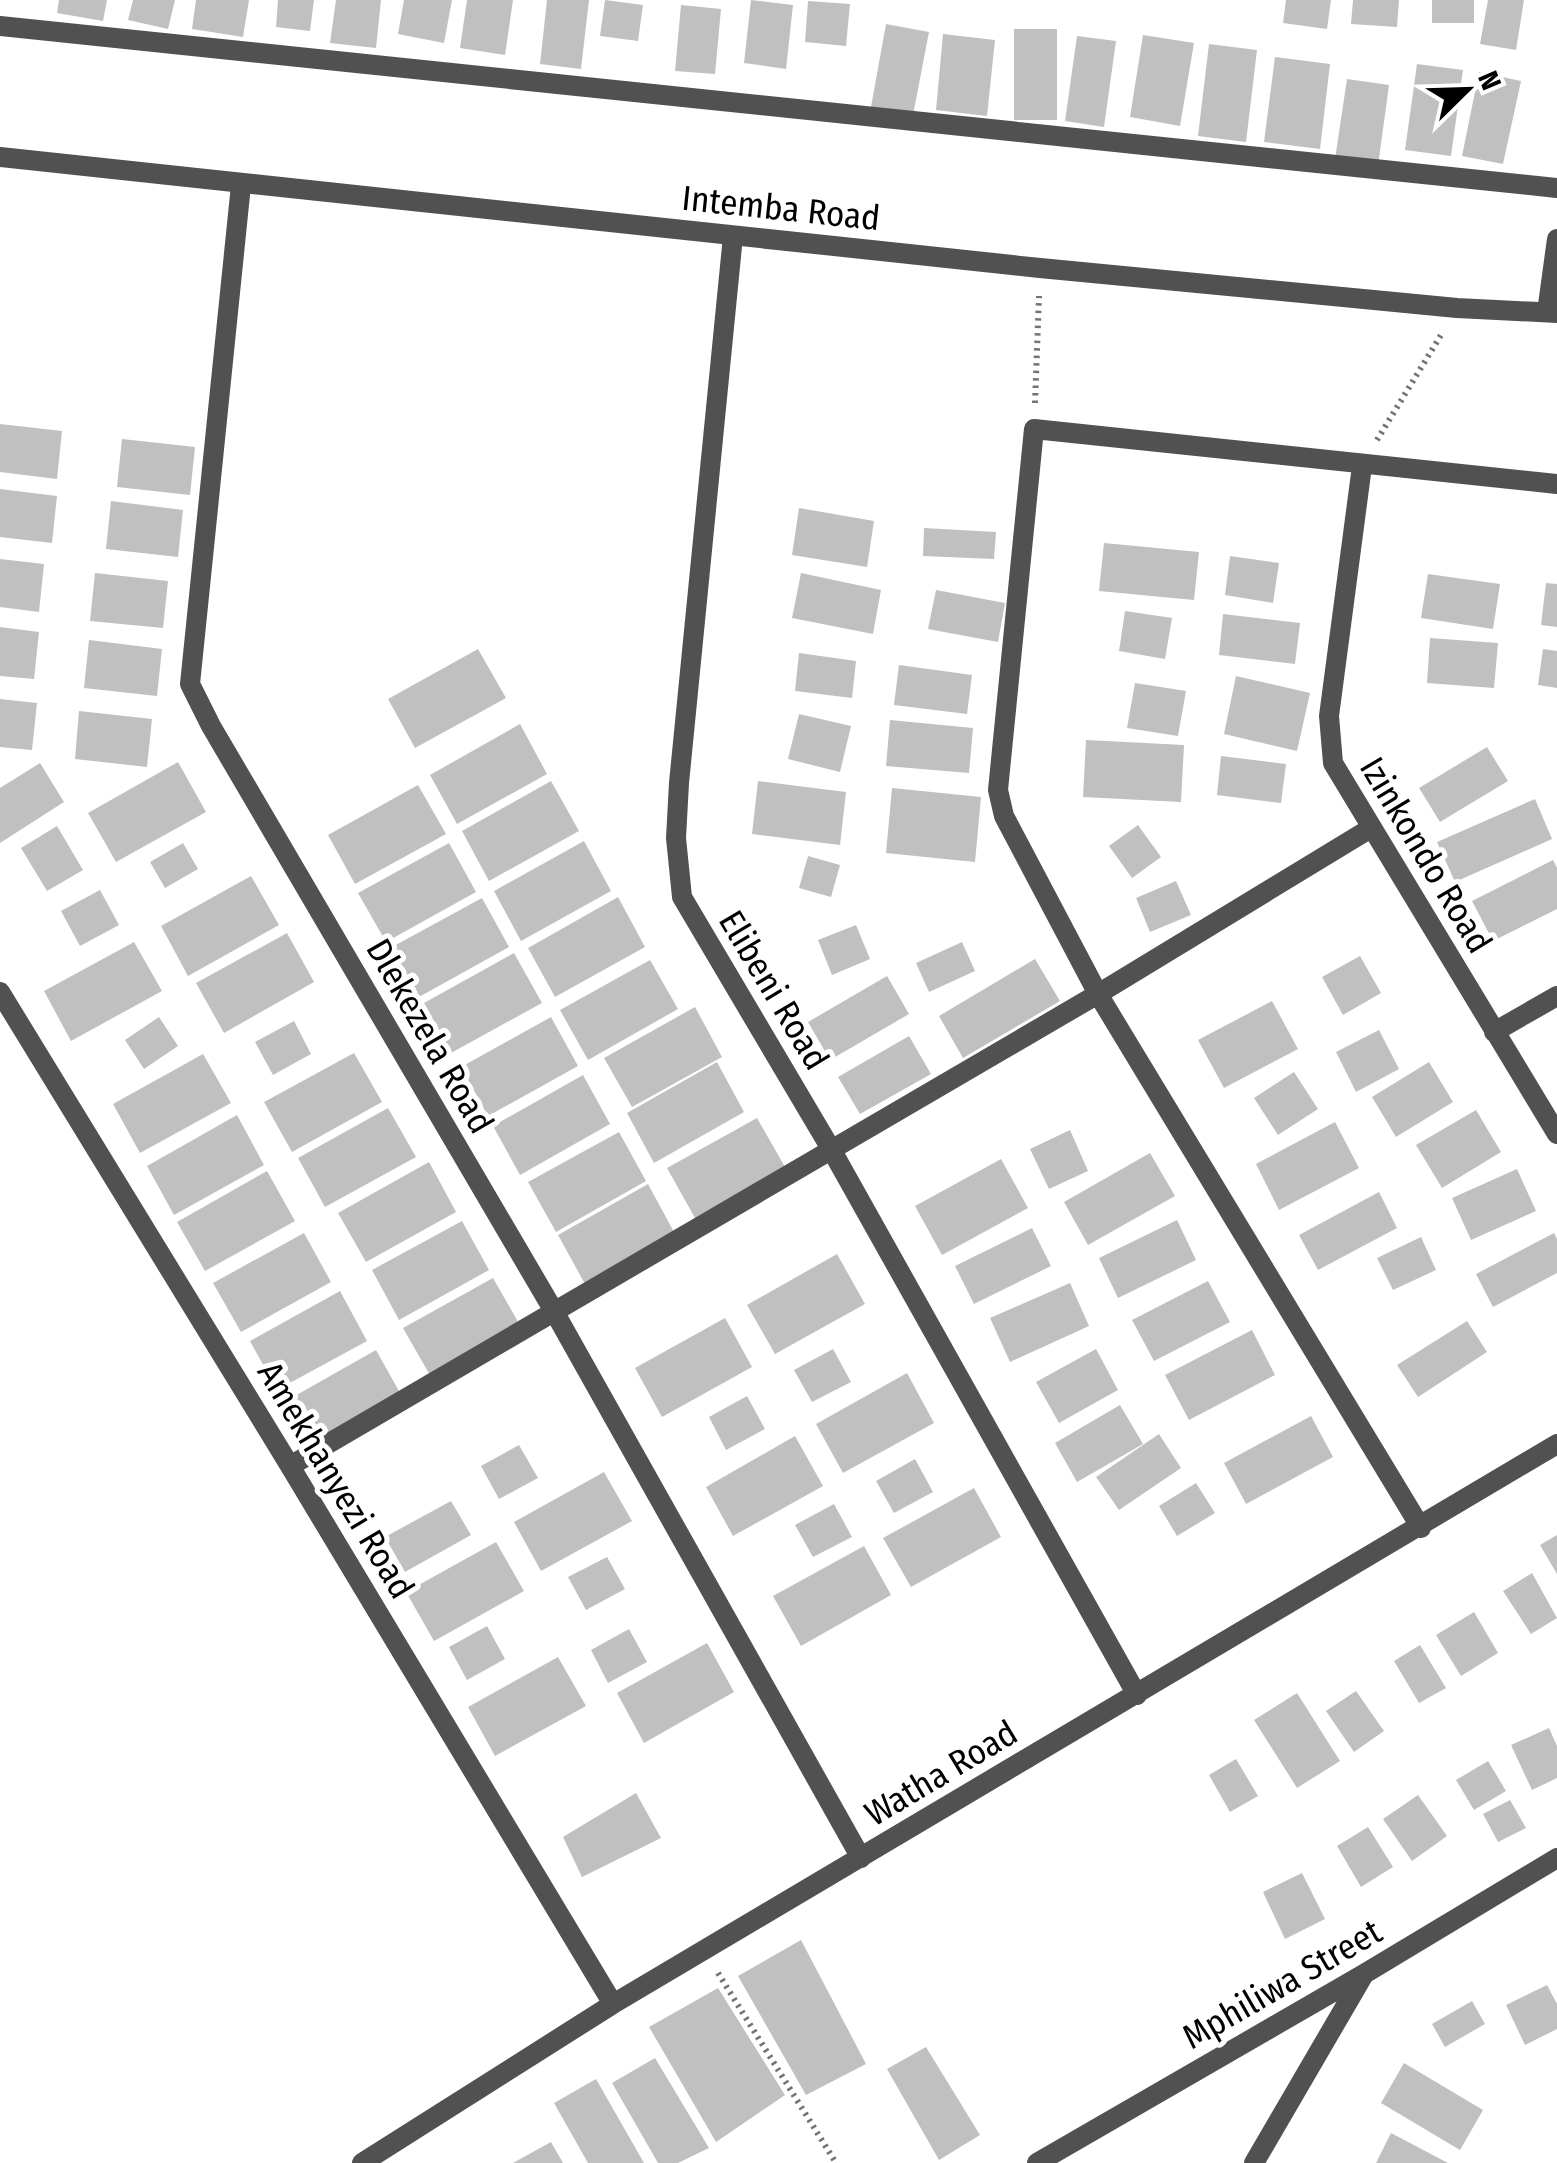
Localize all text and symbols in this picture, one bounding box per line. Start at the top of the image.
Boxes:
north arrow [1417,40,1517,140]
text: N [1471,66,1508,95]
street label: Intemba Road [680,177,882,239]
street label: Izinkondo Road [1351,749,1501,961]
street label: Elibeni Road [710,903,838,1077]
street label: Dlekezela Road [357,931,503,1141]
street label: Amekhanyezi Road [249,1354,423,1606]
street label: Watha Road [857,1711,1025,1835]
street label: Mphiliwa Street [1175,1910,1389,2058]

